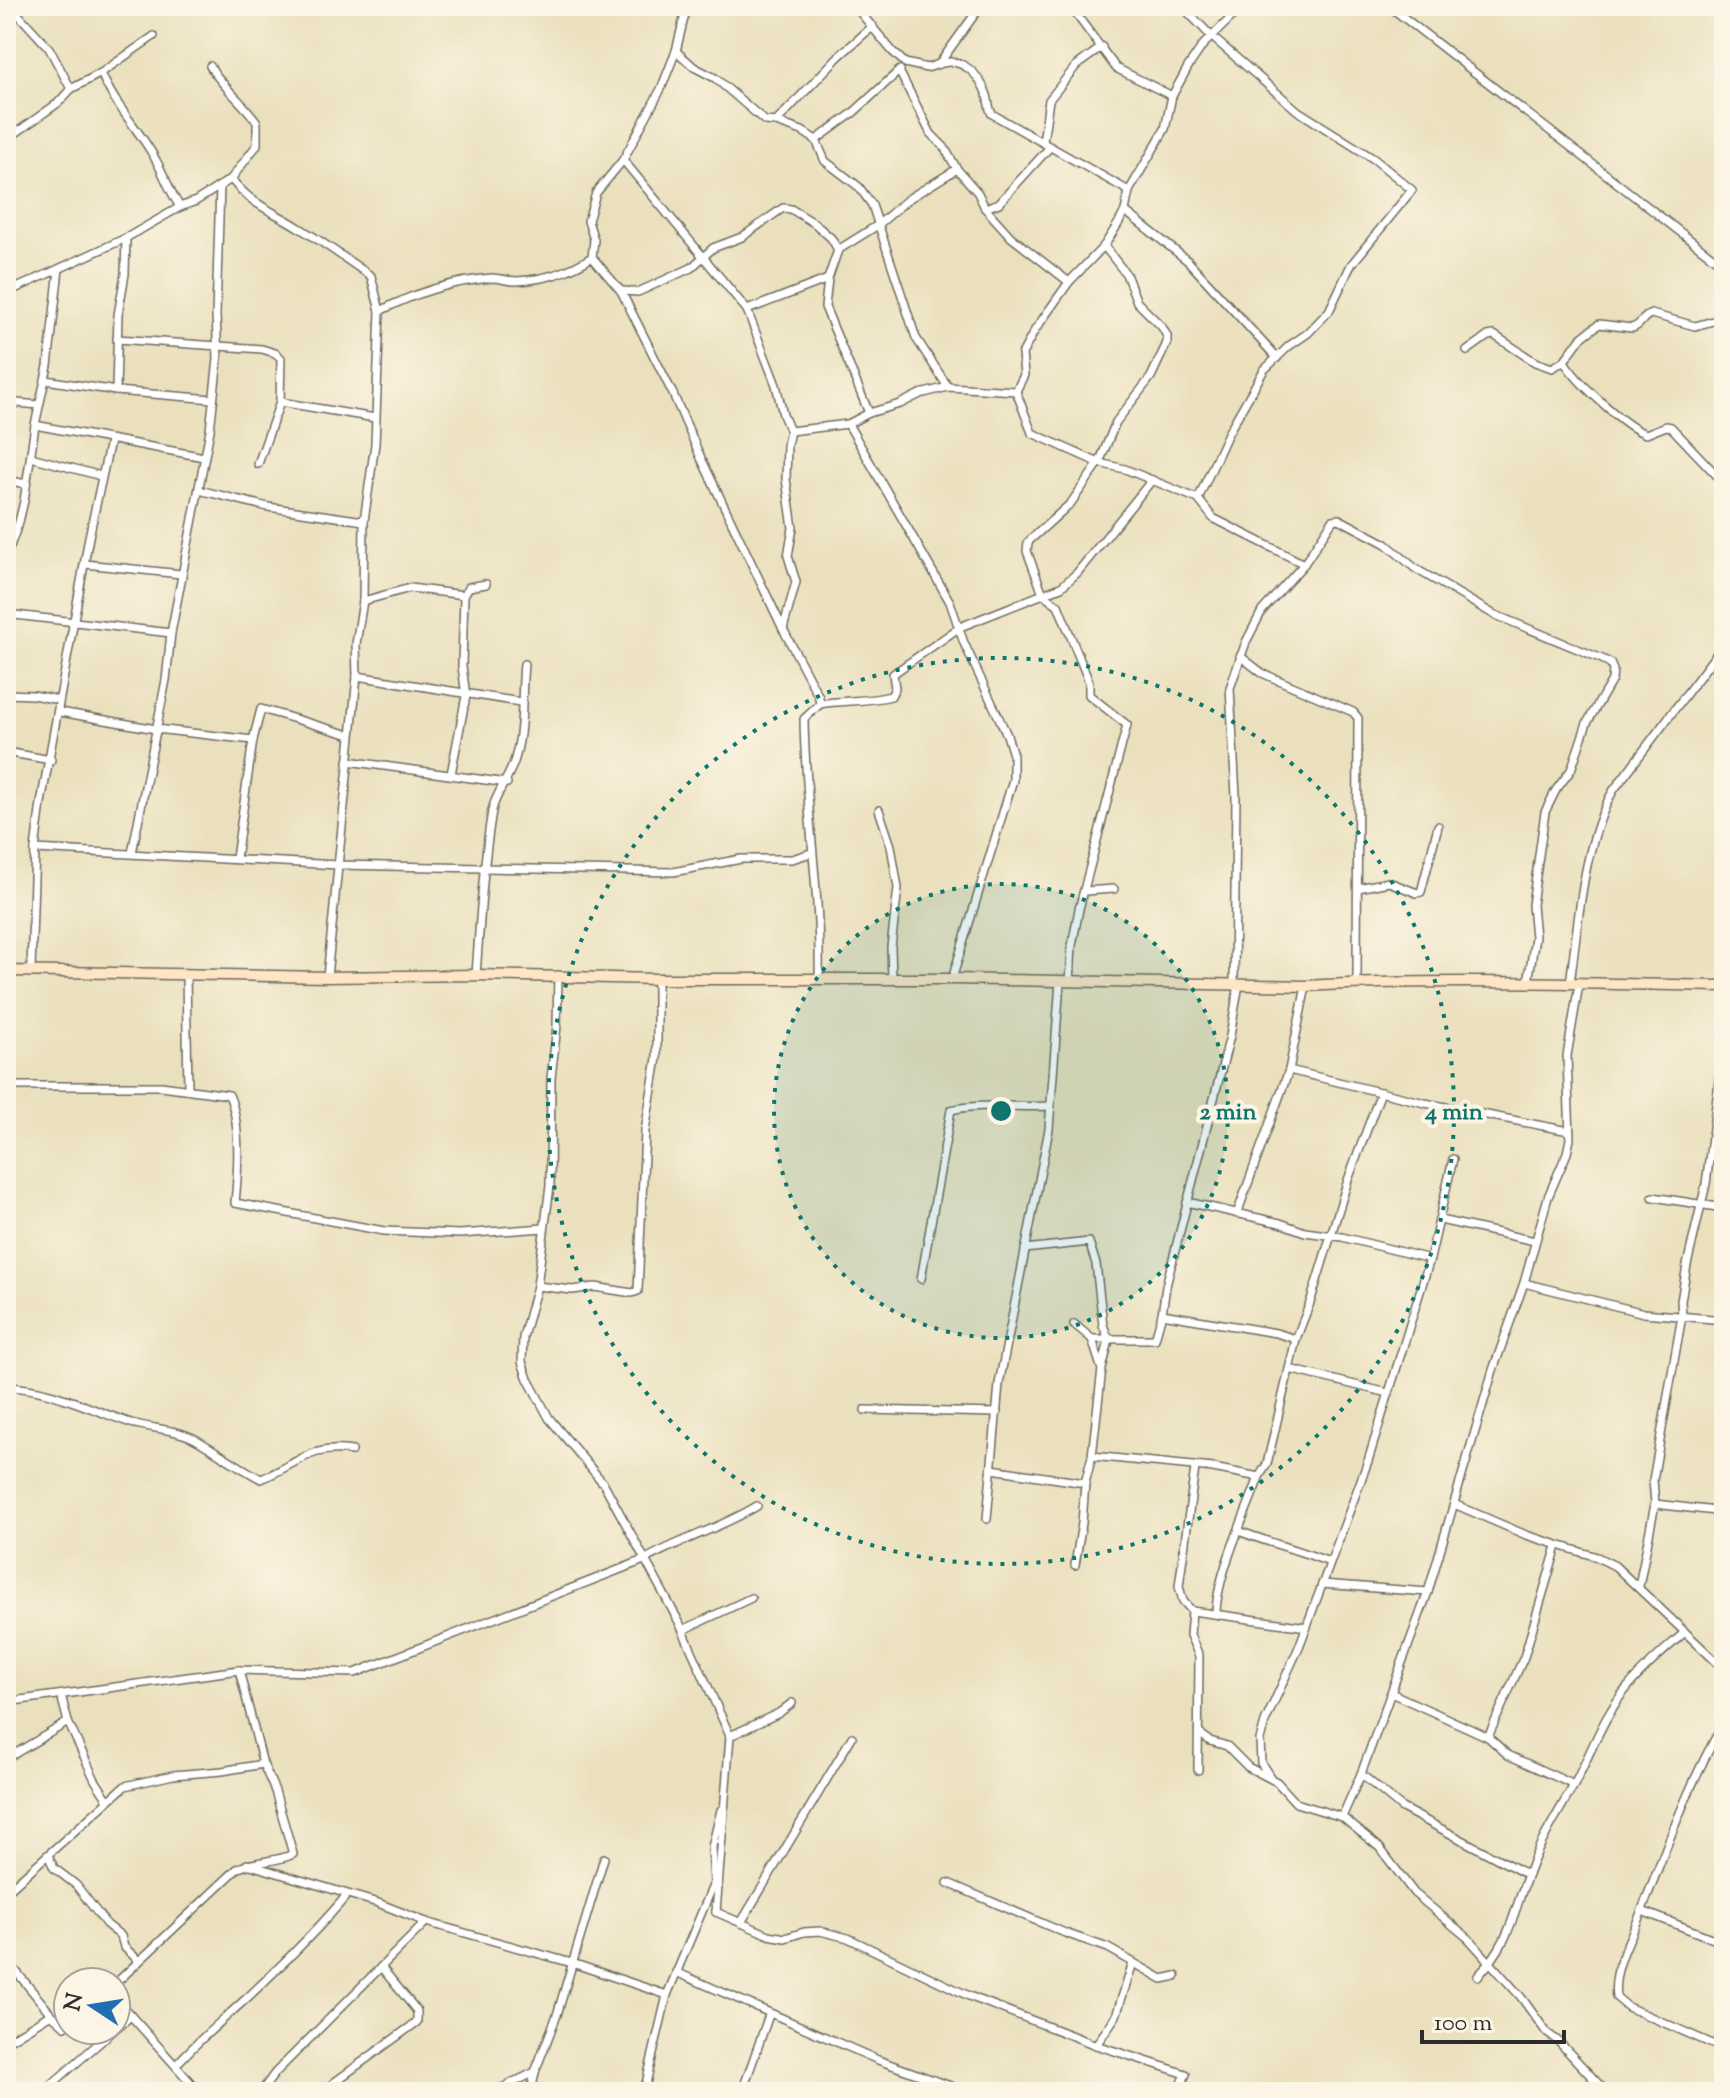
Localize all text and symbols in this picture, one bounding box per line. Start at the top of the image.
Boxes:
text: 2 min [1199,1096,1257,1130]
text: 4 min [1424,1096,1484,1130]
centre of rings [987,1097,1015,1125]
north arrow [52,1966,132,2046]
text: N [58,1990,93,2014]
scale bar [1422,1994,1564,2044]
text: 100 m [1434,2007,1492,2041]

